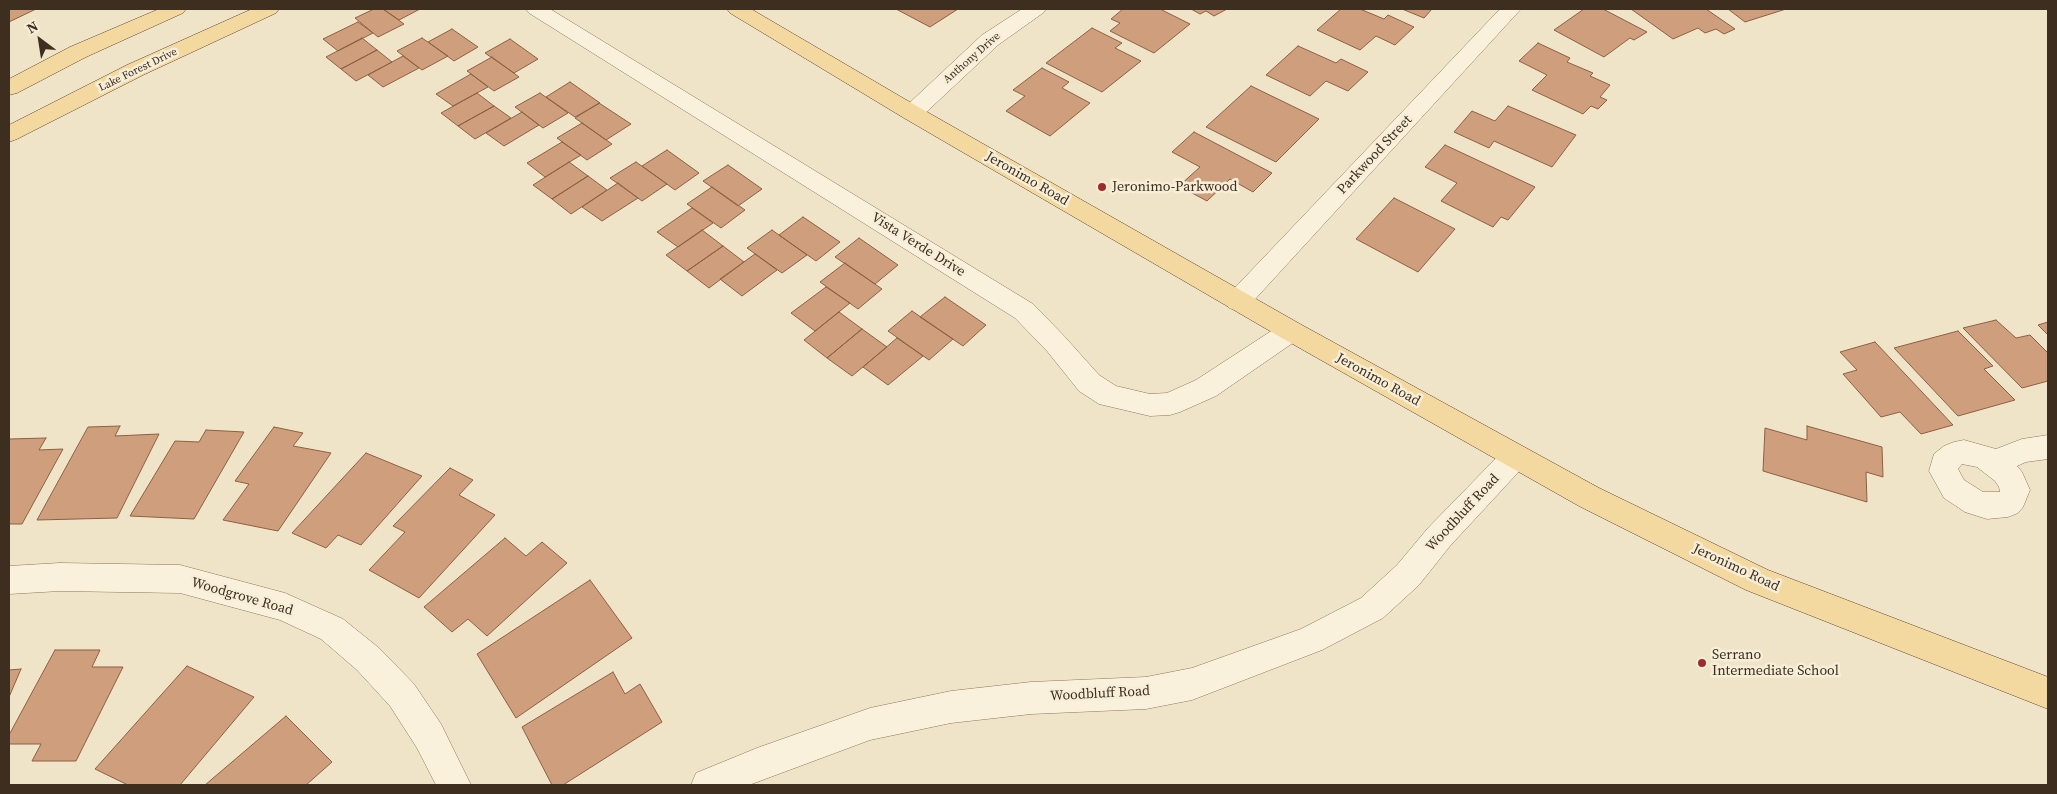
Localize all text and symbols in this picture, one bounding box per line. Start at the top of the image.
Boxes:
north arrow [15,15,65,65]
text: N [23,16,42,38]
street label: Anthony Drive [941,30,1003,86]
street label: Lake Forest Drive [97,45,179,95]
street label: Parkwood Street [1334,112,1416,198]
street label: Jeronimo Road [982,148,1072,210]
place label: Jeronimo-Parkwood [1112,179,1237,195]
marker: Jeronimo-Parkwood [1096,181,1108,193]
street label: Vista Verde Drive [868,209,968,281]
street label: Jeronimo Road [1333,350,1423,410]
street label: Woodbluff Road [1423,471,1503,555]
street label: Jeronimo Road [1690,541,1782,595]
street label: Woodgrove Road [189,574,295,620]
place label: Serrano Intermediate School [1712,647,1839,680]
marker: Serrano Intermediate School [1696,657,1708,669]
street label: Woodbluff Road [1050,683,1150,705]

